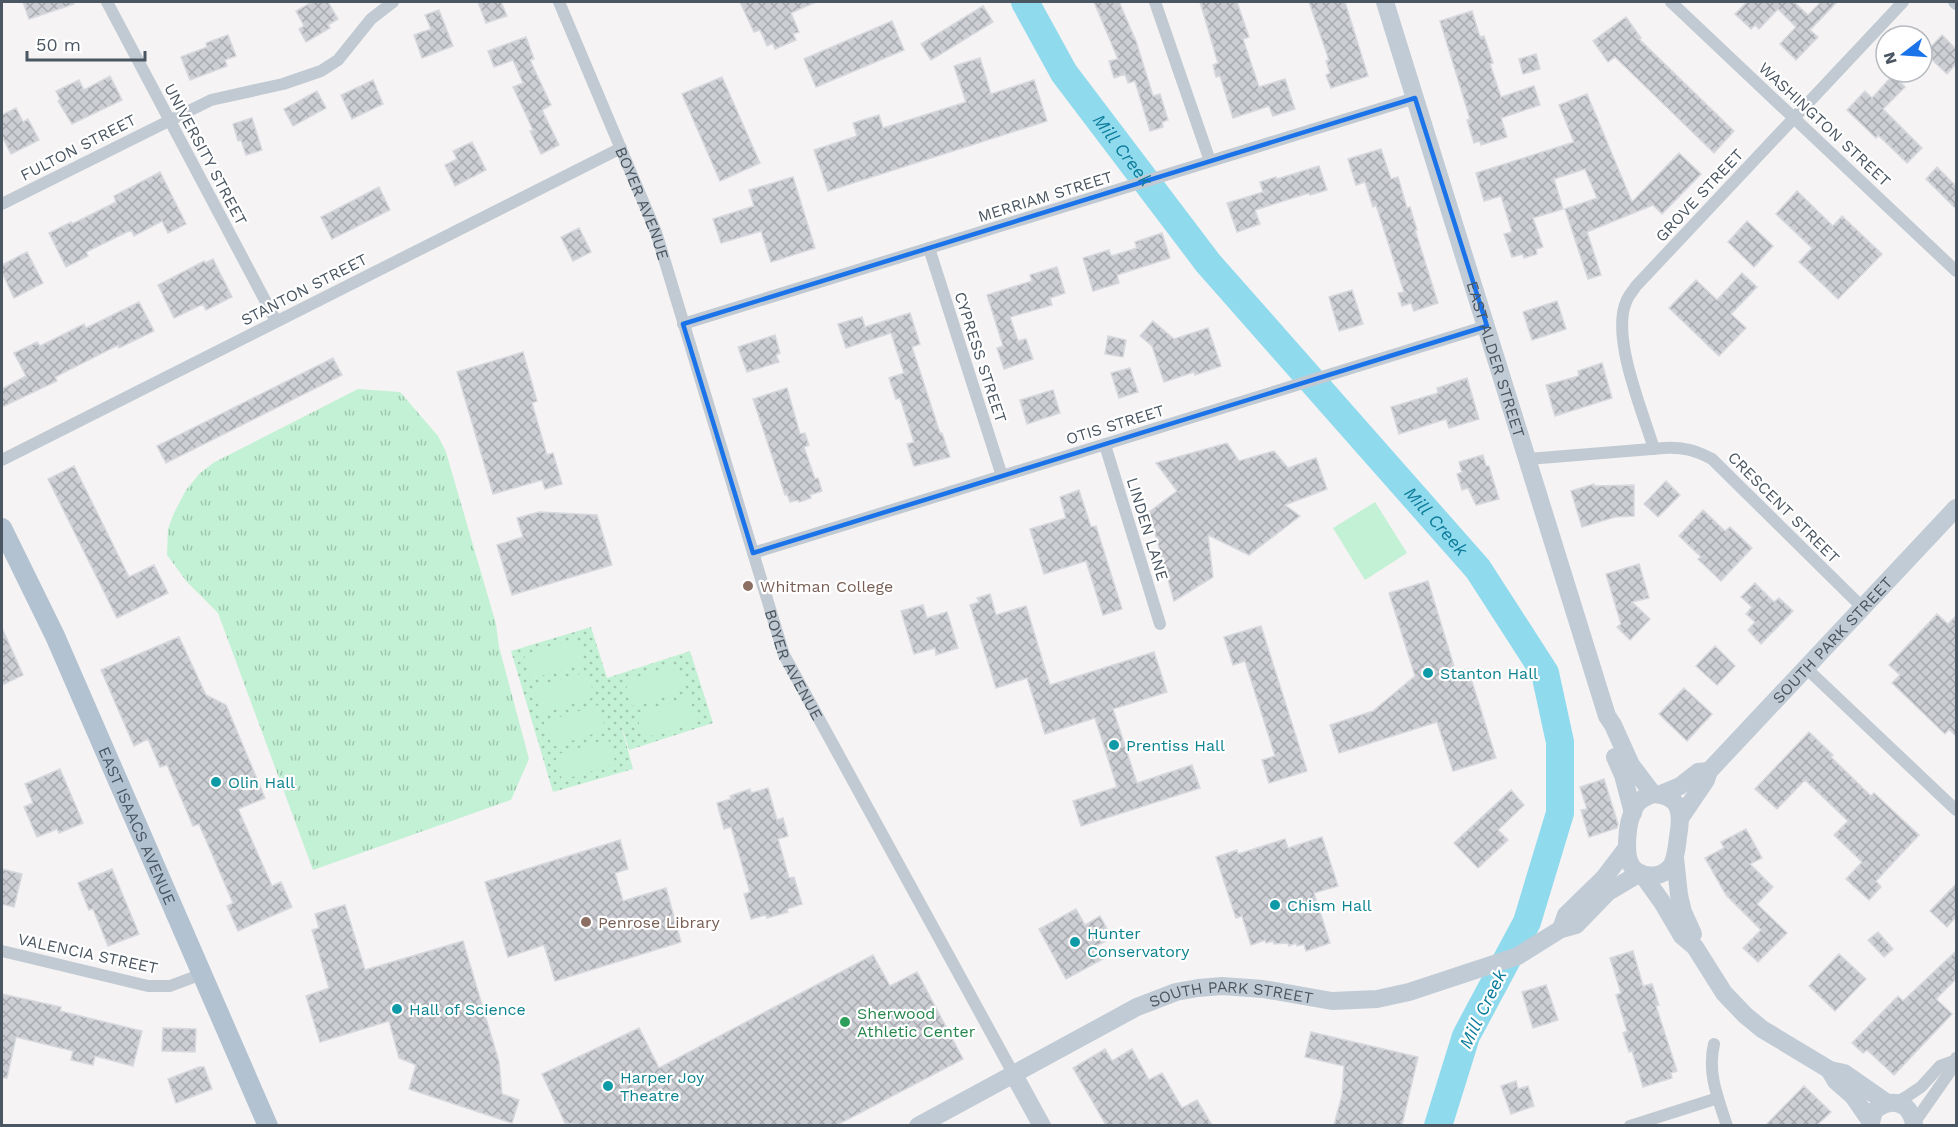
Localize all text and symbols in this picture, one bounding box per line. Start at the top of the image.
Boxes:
scale bar [27,24,146,62]
north arrow [1874,24,1934,84]
text: 50 m [36,34,81,55]
street label: WASHINGTON STREET [1755,58,1895,190]
street label: UNIVERSITY STREET [160,80,251,229]
street label: FULTON STREET [17,110,140,185]
water label: Mill Creek [1089,110,1158,191]
street label: BOYER AVENUE [611,144,673,262]
street label: GROVE STREET [1651,145,1747,246]
street label: MERRIAM STREET [976,167,1115,226]
street label: STANTON STREET [238,249,371,329]
street label: EAST ALDER STREET [1462,279,1529,440]
street label: CYPRESS STREET [950,289,1011,425]
street label: OTIS STREET [1064,400,1167,448]
street label: CRESCENT STREET [1724,448,1844,567]
street label: LINDEN LANE [1123,475,1172,583]
water label: Mill Creek [1400,482,1473,561]
street label: SOUTH PARK STREET [1769,573,1897,707]
place label: Whitman College [760,577,893,596]
marker: Whitman College [741,579,755,593]
street label: BOYER AVENUE [761,607,827,723]
place label: Stanton Hall [1440,664,1538,683]
marker: Stanton Hall [1421,666,1435,680]
place label: Prentiss Hall [1126,736,1225,755]
marker: Prentiss Hall [1107,738,1121,752]
street label: EAST ISAACS AVENUE [94,744,180,908]
place label: Olin Hall [228,773,295,792]
marker: Olin Hall [209,775,223,789]
place label: Chism Hall [1287,896,1372,915]
marker: Chism Hall [1268,898,1282,912]
place label: Penrose Library [598,913,720,932]
marker: Penrose Library [579,915,593,929]
place label: Hunter Conservatory [1087,924,1190,961]
street label: VALENCIA STREET [16,929,160,978]
marker: Hunter Conservatory [1068,935,1082,949]
water label: Mill Creek [1454,965,1511,1052]
street label: SOUTH PARK STREET [1146,977,1315,1012]
place label: Hall of Science [409,1000,526,1019]
marker: Hall of Science [390,1002,404,1016]
place label: Sherwood Athletic Center [857,1004,976,1041]
marker: Sherwood Athletic Center [838,1015,852,1029]
place label: Harper Joy Theatre [620,1068,705,1105]
marker: Harper Joy Theatre [601,1079,615,1093]

